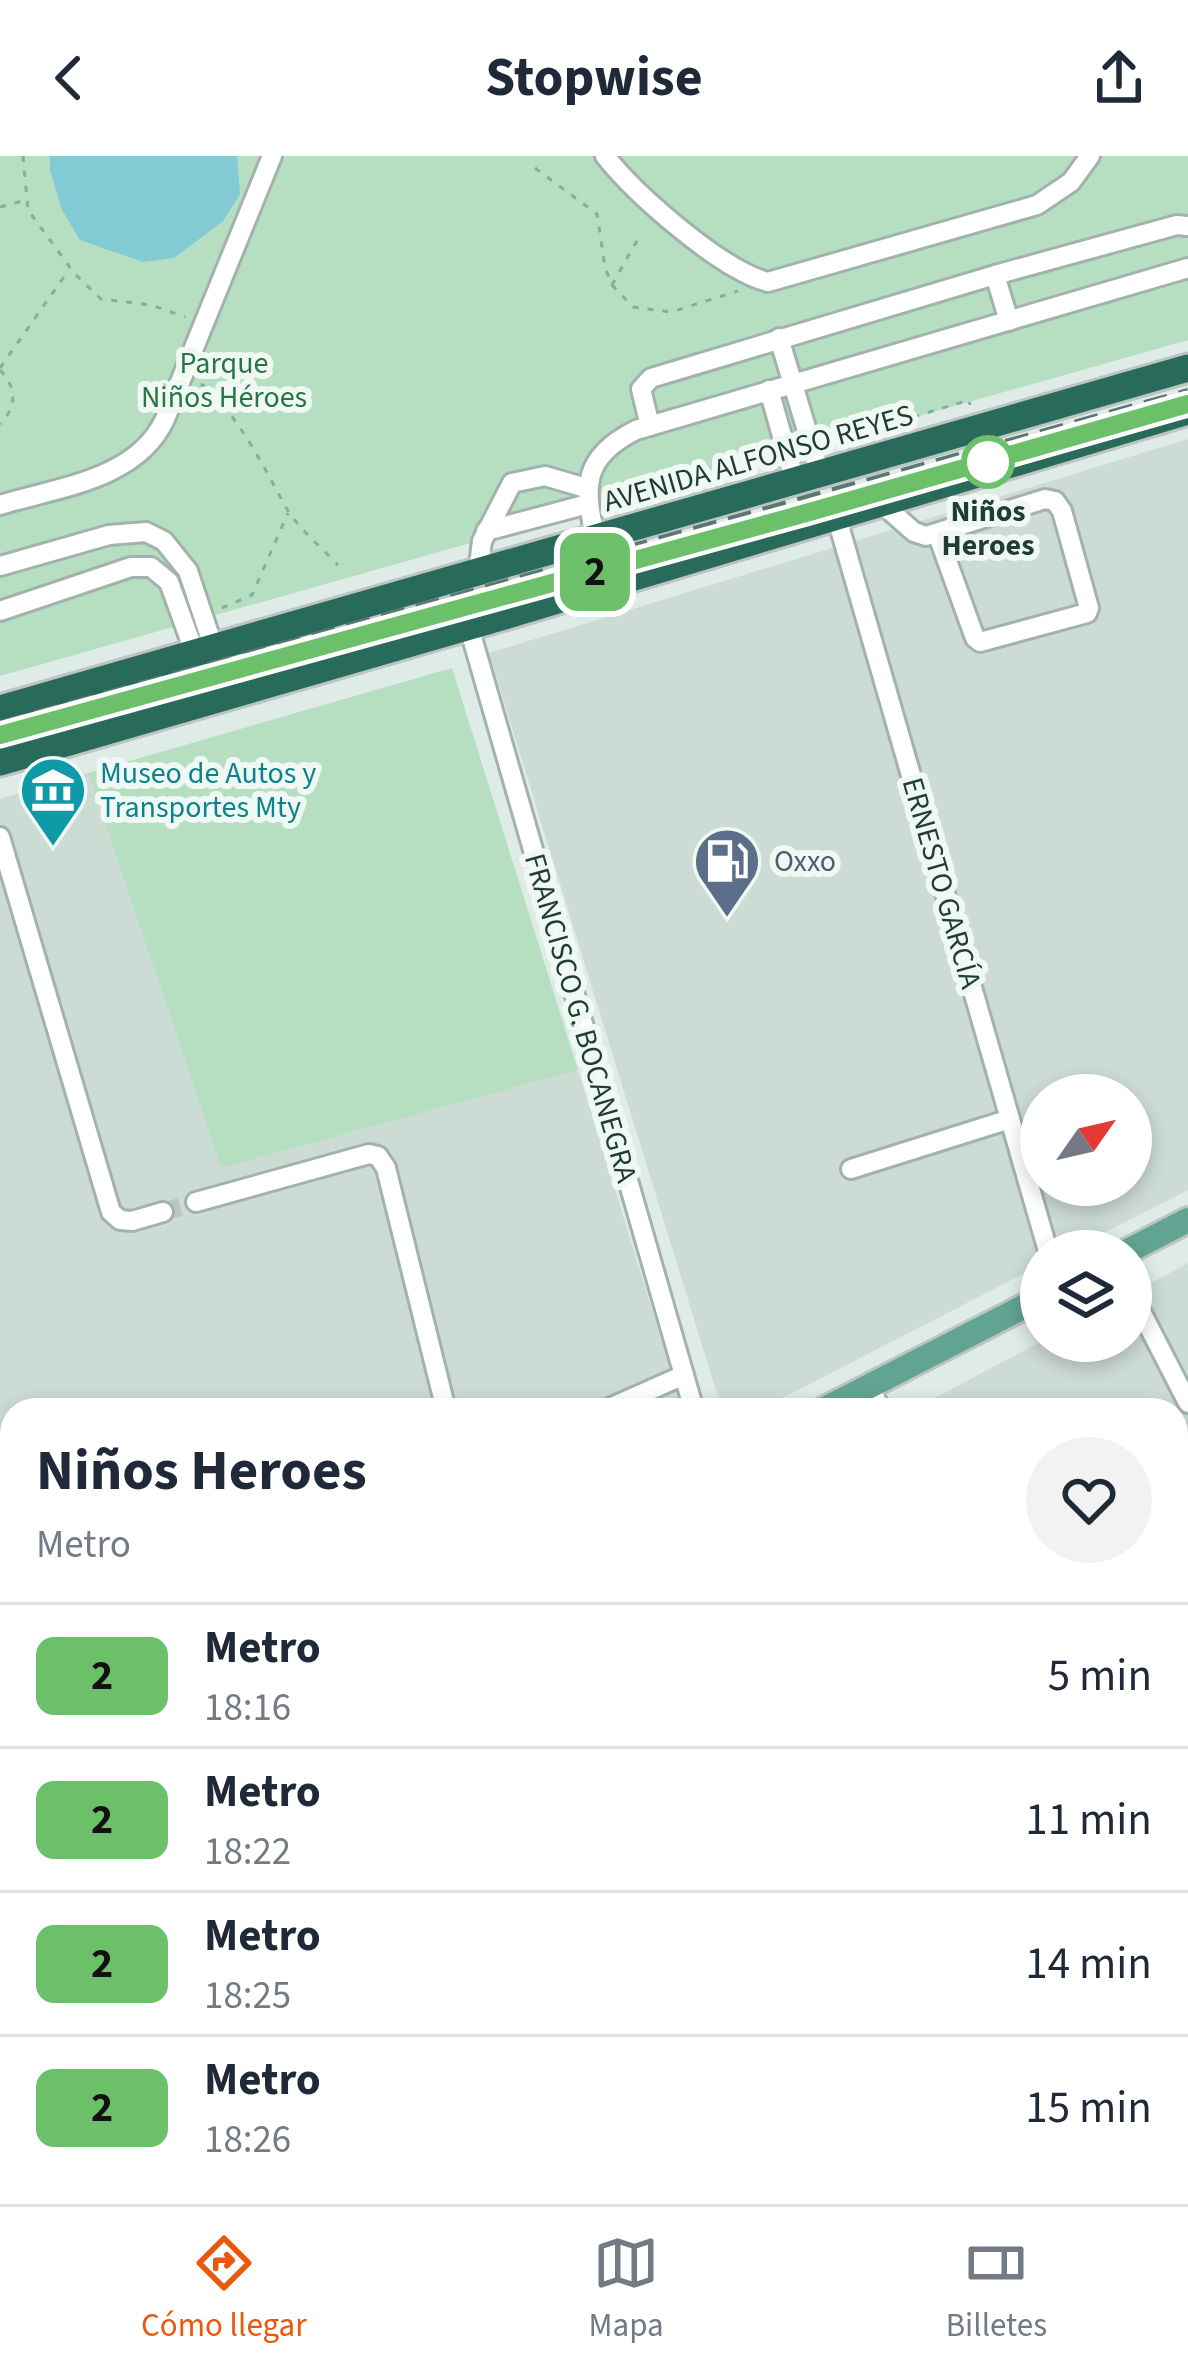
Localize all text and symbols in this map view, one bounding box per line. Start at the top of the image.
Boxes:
text: Stopwise [485,40,703,117]
icon: back [36,45,102,111]
icon: share [1086,45,1152,111]
park label: Parque Niños Héroes [141,342,307,419]
street label: AVENIDA ALFONSO REYES [598,394,918,523]
marker: Niños Heroes [963,437,1013,487]
place label: Niños Heroes [942,490,1034,567]
line badge: 2 [556,533,634,611]
text: 2 [584,542,606,602]
place label: Museo de Autos y Transportes Mty [100,752,316,829]
museum icon: Museo de Autos y Transportes Mty [18,755,88,849]
street label: ERNESTO GARCÍA [891,772,992,994]
fuel station icon: Oxxo [692,826,762,920]
place label: Oxxo [774,840,836,883]
street label: FRANCISCO G. BOCANEGRA [513,848,648,1188]
north arrow [1020,1074,1152,1206]
map controls [1020,1074,1152,1362]
button: layers [1020,1230,1152,1362]
text: Niños Heroes [36,1431,367,1512]
button: heart [1026,1437,1152,1563]
text: Metro [36,1517,131,1573]
text: Metro [204,1616,321,1680]
text: 5 min [1048,1644,1152,1708]
text: 2 [91,1646,113,1706]
text: 18:16 [204,1680,291,1736]
text: Metro [204,1760,321,1824]
text: 11 min [1025,1788,1152,1852]
text: 2 [91,1790,113,1850]
text: 18:22 [204,1824,291,1880]
text: Metro [204,1904,321,1968]
text: 14 min [1025,1932,1152,1996]
text: 2 [91,1934,113,1994]
text: 18:25 [204,1968,291,2024]
text: Metro [204,2048,321,2112]
text: 15 min [1025,2076,1152,2140]
text: 2 [91,2078,113,2138]
text: 18:26 [204,2112,291,2168]
tab: Cómo llegar [141,2230,307,2349]
tab: Mapa [589,2230,664,2349]
tab: Billetes [946,2230,1047,2349]

